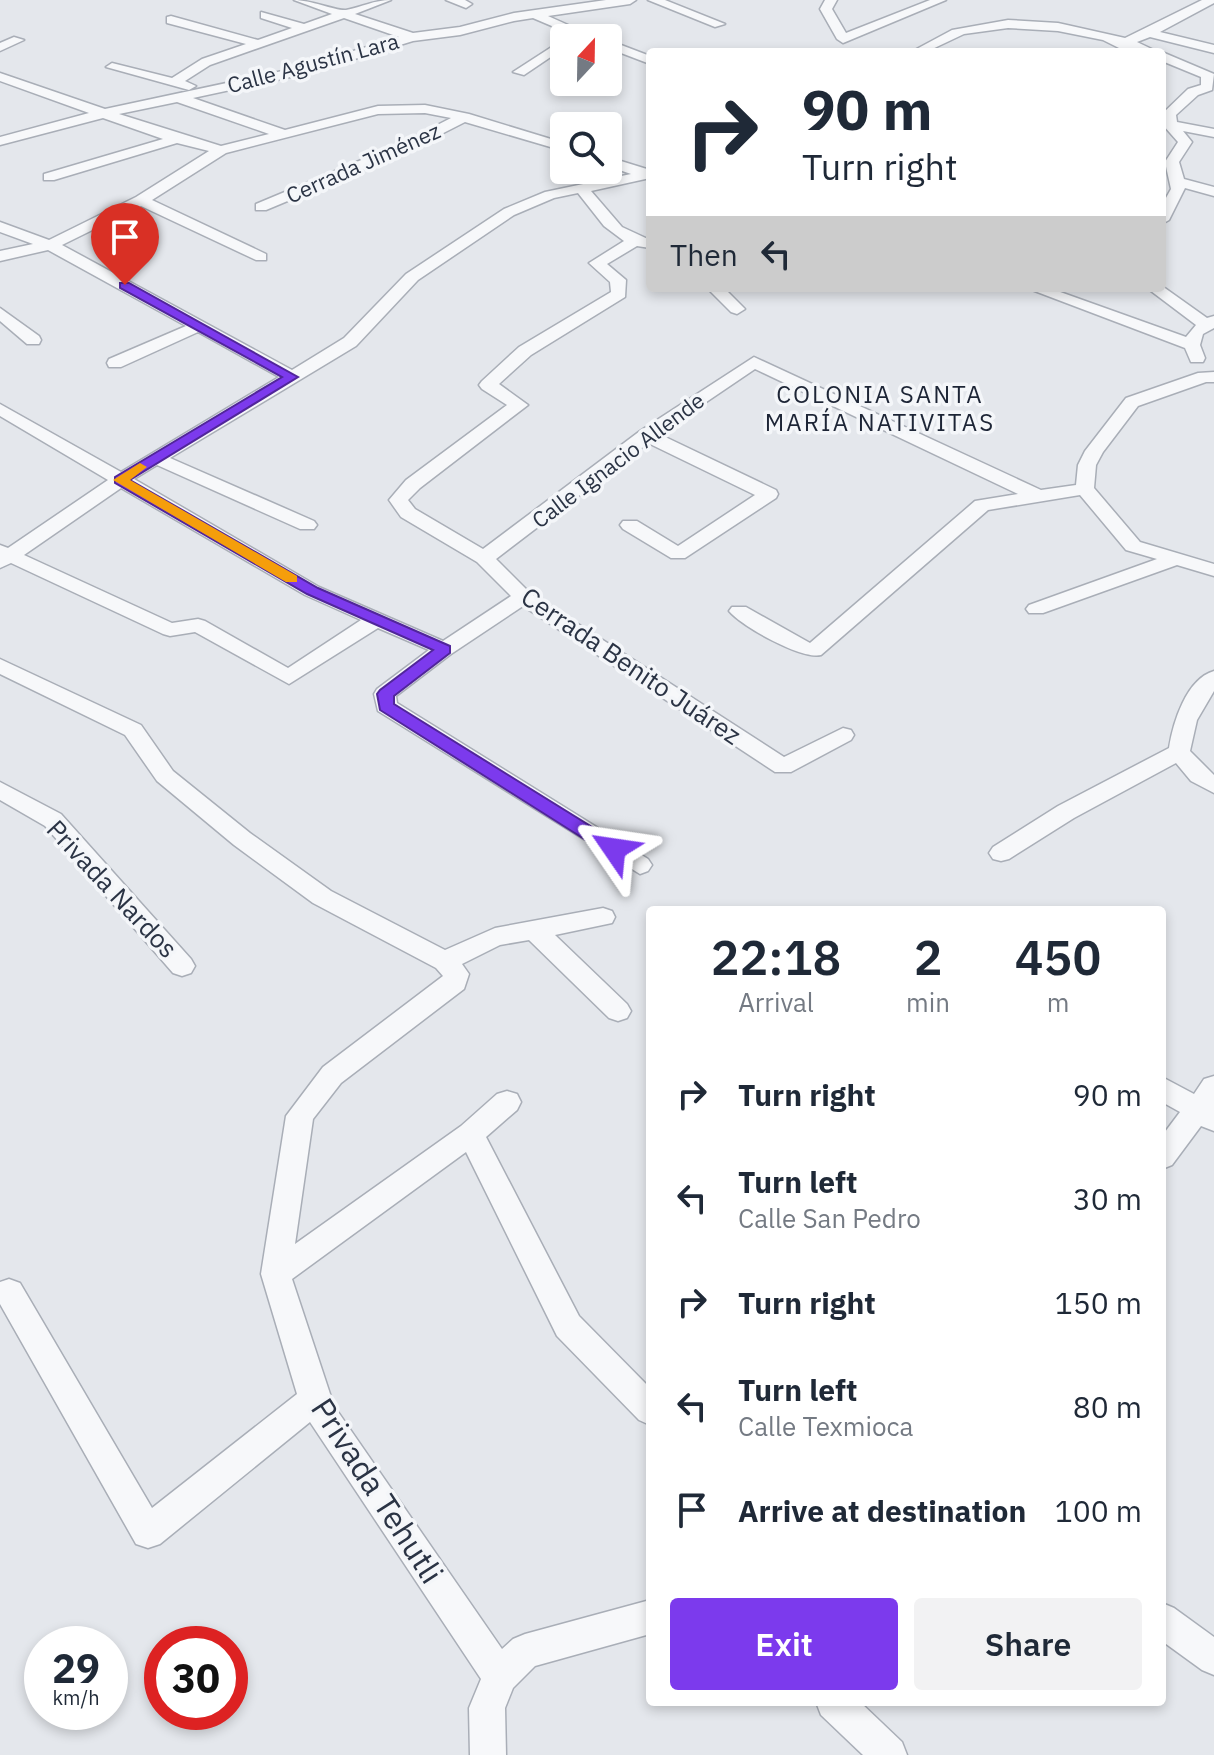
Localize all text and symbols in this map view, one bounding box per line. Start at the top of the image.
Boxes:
north arrow [550,24,622,96]
map controls [550,24,622,184]
street label: Calle Agustín Lara [224,26,402,99]
text: 90 m [802,73,932,145]
icon: right [670,80,774,184]
button: search [550,112,622,184]
street label: Cerrada Jiménez [281,116,444,210]
text: Turn right [802,143,958,190]
pin [91,203,159,285]
icon: arrive [103,215,147,259]
icon: left [754,232,798,276]
text: Then [670,235,738,274]
district label: COLONIA SANTA MARÍA NATIVITAS [765,378,995,438]
street label: Calle Ignacio Allende [526,385,710,534]
street label: Cerrada Benito Juárez [515,579,748,751]
position arrow [572,807,656,891]
street label: Privada Nardos [40,812,186,965]
text: 22:18 [711,926,841,988]
text: 2 [914,926,942,988]
text: 450 [1015,926,1101,988]
text: Arrival [738,985,814,1019]
text: min [906,985,950,1019]
text: m [1047,985,1069,1019]
icon: right [670,1072,714,1116]
text: Turn right [738,1075,876,1114]
text: 90 m [1073,1075,1142,1114]
text: Turn left [738,1162,857,1201]
icon: left [670,1176,714,1220]
text: 30 m [1073,1179,1142,1218]
text: Calle San Pedro [738,1201,921,1235]
icon: right [670,1280,714,1324]
text: Turn right [738,1283,876,1322]
text: 150 m [1055,1283,1142,1322]
text: Turn left [738,1370,857,1409]
icon: left [670,1384,714,1428]
text: 80 m [1073,1387,1142,1426]
street label: Privada Tehutli [302,1390,453,1591]
text: Calle Texmioca [738,1409,914,1443]
icon: arrive [670,1488,714,1532]
text: Arrive at destination [738,1491,1026,1530]
text: 100 m [1055,1491,1142,1530]
button: Exit [670,1598,898,1690]
button: Share [914,1598,1142,1690]
speed limit sign: 30 [144,1626,248,1730]
text: 29 [52,1642,100,1694]
text: km/h [52,1684,100,1711]

